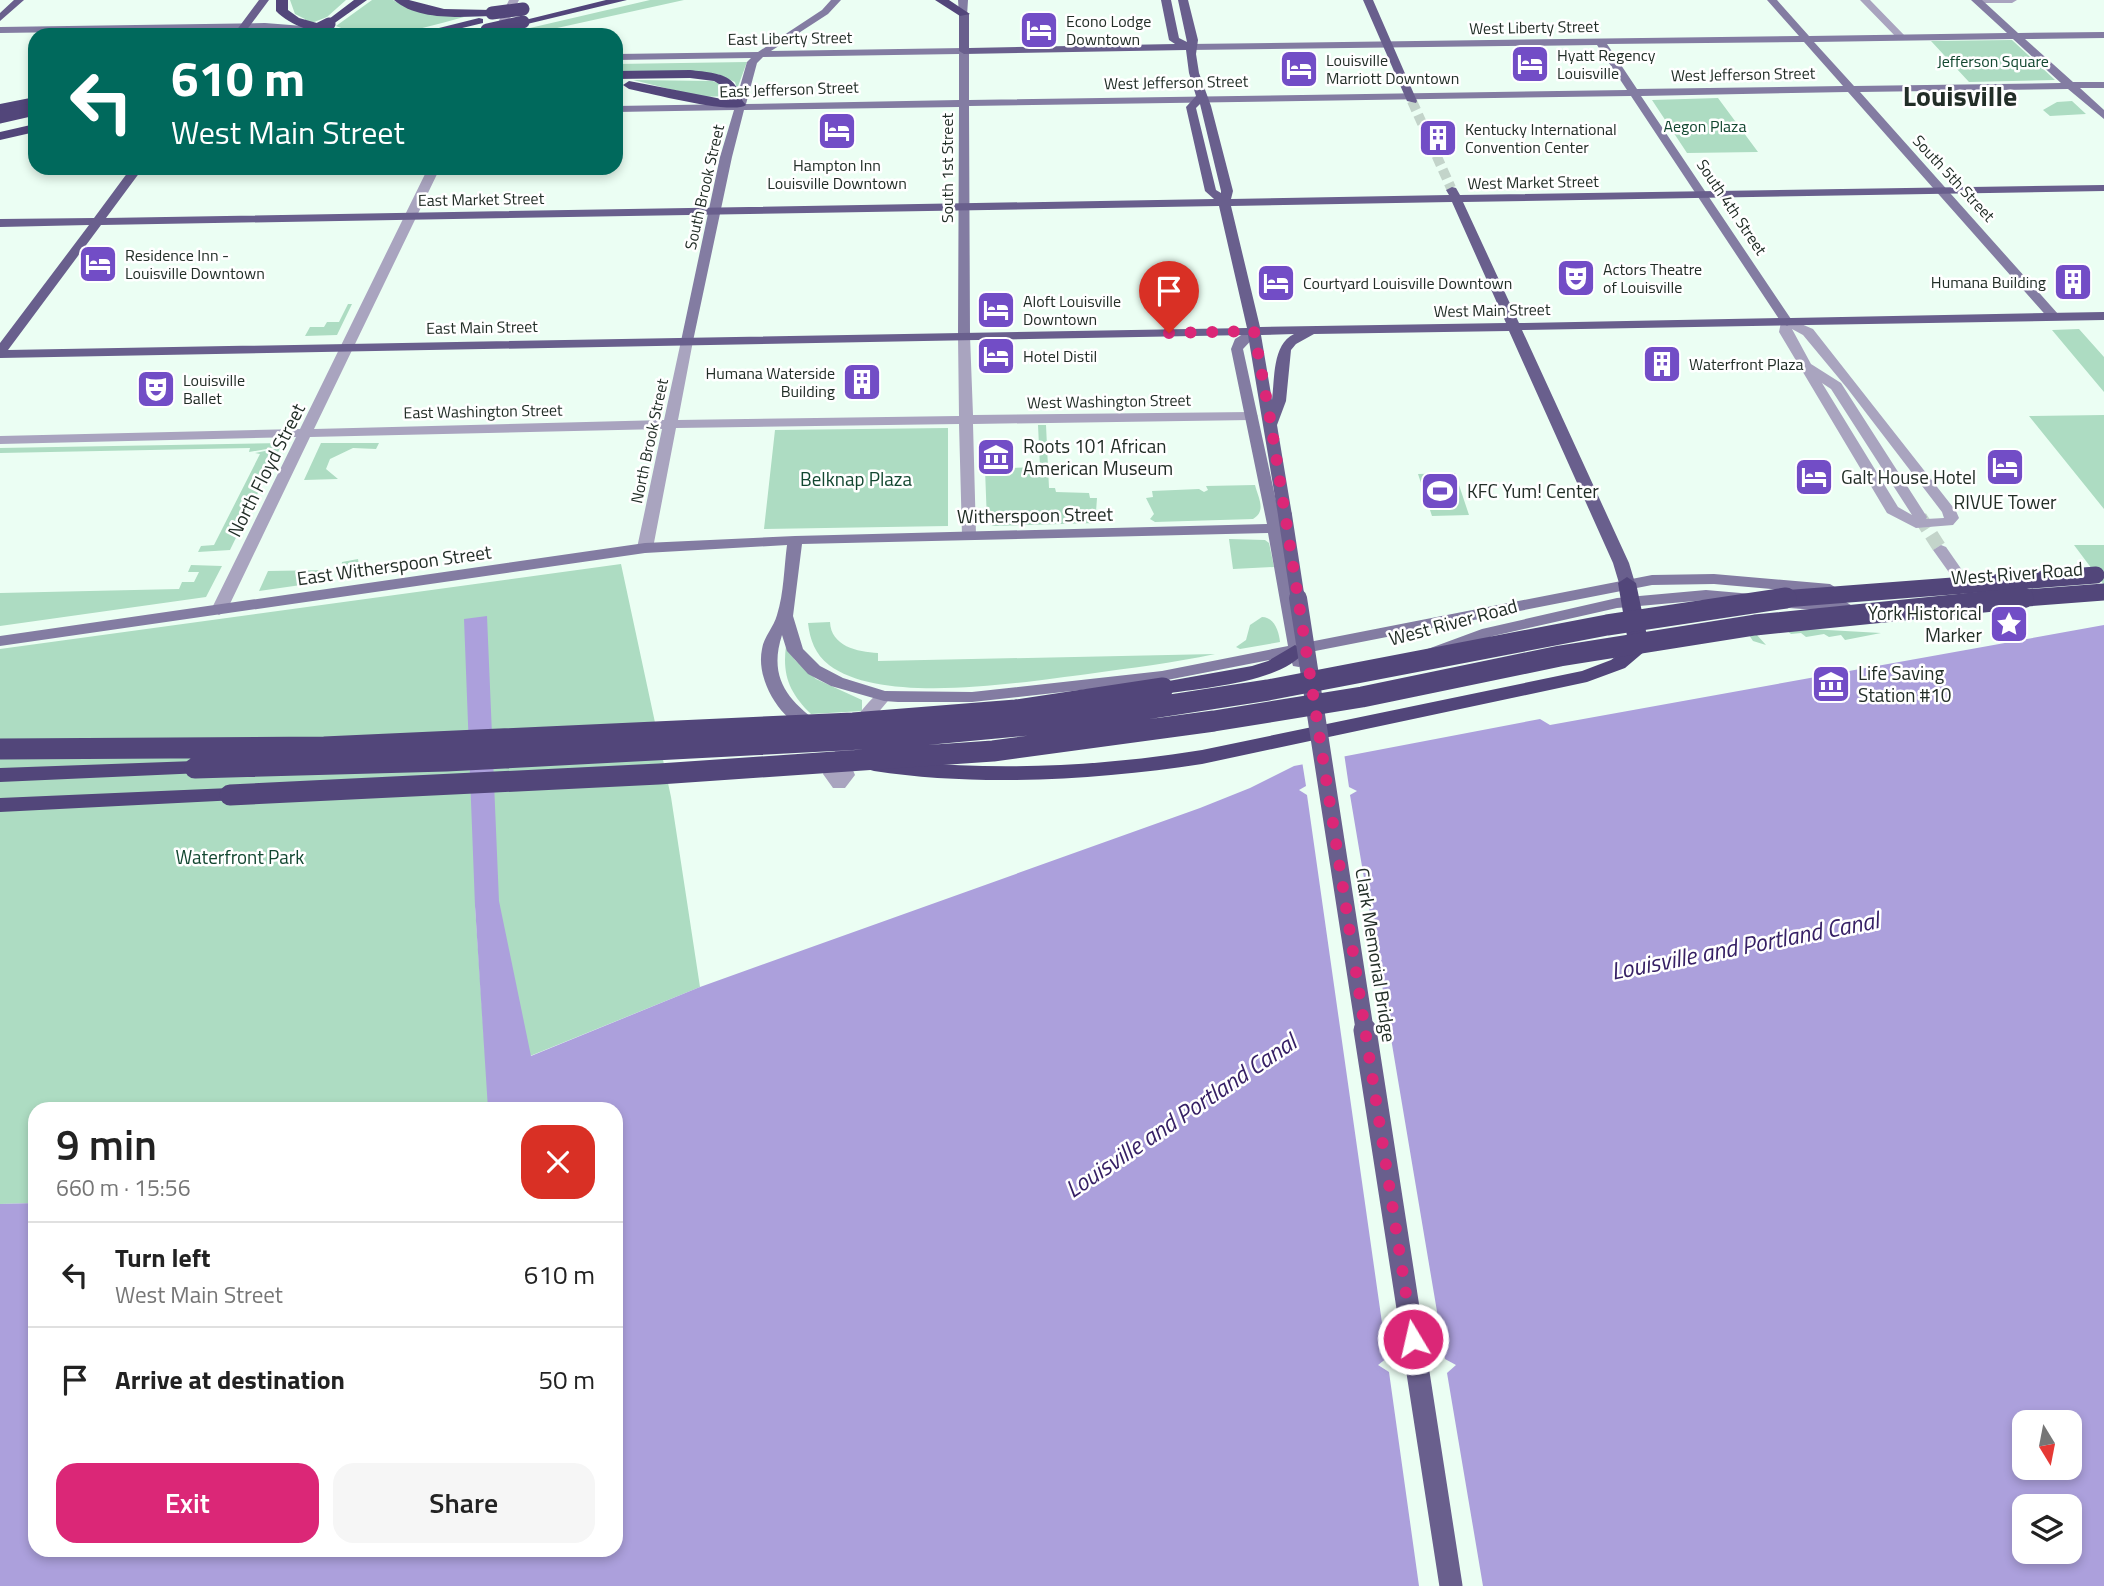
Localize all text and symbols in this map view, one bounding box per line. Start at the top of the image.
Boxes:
hotel icon: Econo Lodge Downtown [1018,9,1060,51]
place label: Econo Lodge Downtown [1066,9,1151,51]
street label: West Liberty Street [1469,14,1599,40]
street label: East Liberty Street [727,25,853,51]
text: 610 m [171,40,305,115]
hotel icon: Hyatt Regency Louisville [1509,43,1551,85]
place label: Hyatt Regency Louisville [1557,43,1656,85]
hotel icon: Louisville Marriott Downtown [1278,48,1320,90]
place label: Louisville Marriott Downtown [1326,48,1459,90]
park label: Jefferson Square [1937,49,2049,73]
icon: left [56,56,147,147]
street label: West Jefferson Street [1671,61,1816,87]
street label: West Jefferson Street [1104,69,1249,95]
district label: Louisville [1903,74,2017,117]
street label: East Jefferson Street [719,75,859,103]
text: West Main Street [171,108,405,156]
hotel icon: Hampton Inn Louisville Downtown [816,110,858,152]
street label: South 1st Street [935,113,959,223]
park label: Aegon Plaza [1664,114,1746,138]
building icon: Kentucky International Convention Center [1417,117,1459,159]
place label: Kentucky International Convention Center [1465,117,1617,159]
street label: South Brook Street [678,122,730,252]
street label: South 5th Street [1907,129,2001,227]
place label: Hampton Inn Louisville Downtown [767,153,907,195]
street label: South 4th Street [1691,154,1773,260]
street label: West Market Street [1467,169,1599,195]
street label: East Market Street [418,186,545,212]
hotel icon: Residence Inn - Louisville Downtown [77,243,119,285]
place label: Residence Inn - Louisville Downtown [125,243,265,285]
theatre icon: Actors Theatre of Louisville [1555,257,1597,299]
place label: Actors Theatre of Louisville [1603,257,1702,299]
pin [1139,261,1199,333]
building icon: Humana Building [2052,261,2094,303]
hotel icon: Courtyard Louisville Downtown [1255,262,1297,304]
place label: Humana Building [1931,270,2046,294]
place label: Courtyard Louisville Downtown [1303,271,1512,295]
icon: arrive [1150,272,1188,310]
hotel icon: Aloft Louisville Downtown [975,289,1017,331]
place label: Aloft Louisville Downtown [1023,289,1121,331]
street label: West Main Street [1433,297,1551,323]
street label: East Main Street [426,314,538,340]
hotel icon: Hotel Distil [975,335,1017,377]
building icon: Waterfront Plaza [1641,343,1683,385]
place label: Hotel Distil [1023,344,1097,368]
place label: Waterfront Plaza [1689,352,1803,376]
place label: Humana Waterside Building [706,361,835,403]
building icon: Humana Waterside Building [841,361,883,403]
theatre icon: Louisville Ballet [135,368,177,410]
place label: Louisville Ballet [183,368,245,410]
street label: North Brook Street [624,376,674,506]
street label: West Washington Street [1027,388,1192,414]
street label: North Floyd Street [219,397,312,542]
street label: East Washington Street [403,398,563,424]
place label: Roots 101 African American Museum [1023,431,1173,482]
museum icon: Roots 101 African American Museum [975,436,1017,478]
hotel icon: RIVUE Tower [1984,446,2026,488]
hotel icon: Galt House Hotel [1793,456,1835,498]
place label: Galt House Hotel [1841,462,1976,491]
park label: Belknap Plaza [800,464,913,493]
sports icon: KFC Yum! Center [1419,470,1461,512]
place label: KFC Yum! Center [1467,476,1599,505]
place label: RIVUE Tower [1953,487,2057,516]
street label: Witherspoon Street [957,499,1114,530]
street label: East Witherspoon Street [295,536,493,593]
street label: West River Road [1950,553,2084,592]
street label: West River Road [1385,590,1520,653]
place label: York Historical Marker [1868,598,1982,649]
place icon: York Historical Marker [1988,603,2030,645]
place label: Life Saving Station #10 [1858,658,1951,709]
museum icon: Life Saving Station #10 [1810,663,1852,705]
park label: Waterfront Park [176,842,304,871]
street label: Clark Memorial Bridge [1348,866,1405,1044]
water label: Louisville and Portland Canal [1608,901,1885,989]
water label: Louisville and Portland Canal [1058,1023,1306,1206]
text: 9 min [56,1112,157,1176]
button: close [521,1125,595,1199]
text: 660 m · 15:56 [56,1170,191,1205]
text: Turn left [115,1238,210,1277]
text: 610 m [524,1255,595,1294]
icon: left [56,1256,94,1294]
text: West Main Street [115,1277,283,1312]
position arrow [1376,1302,1450,1376]
text: Arrive at destination [115,1360,345,1399]
text: 50 m [538,1360,595,1399]
icon: arrive [56,1361,94,1399]
north arrow [2012,1410,2082,1480]
map controls [2012,1410,2082,1564]
button: Exit [56,1463,319,1543]
button: Share [333,1463,595,1543]
button: layers [2012,1494,2082,1564]

